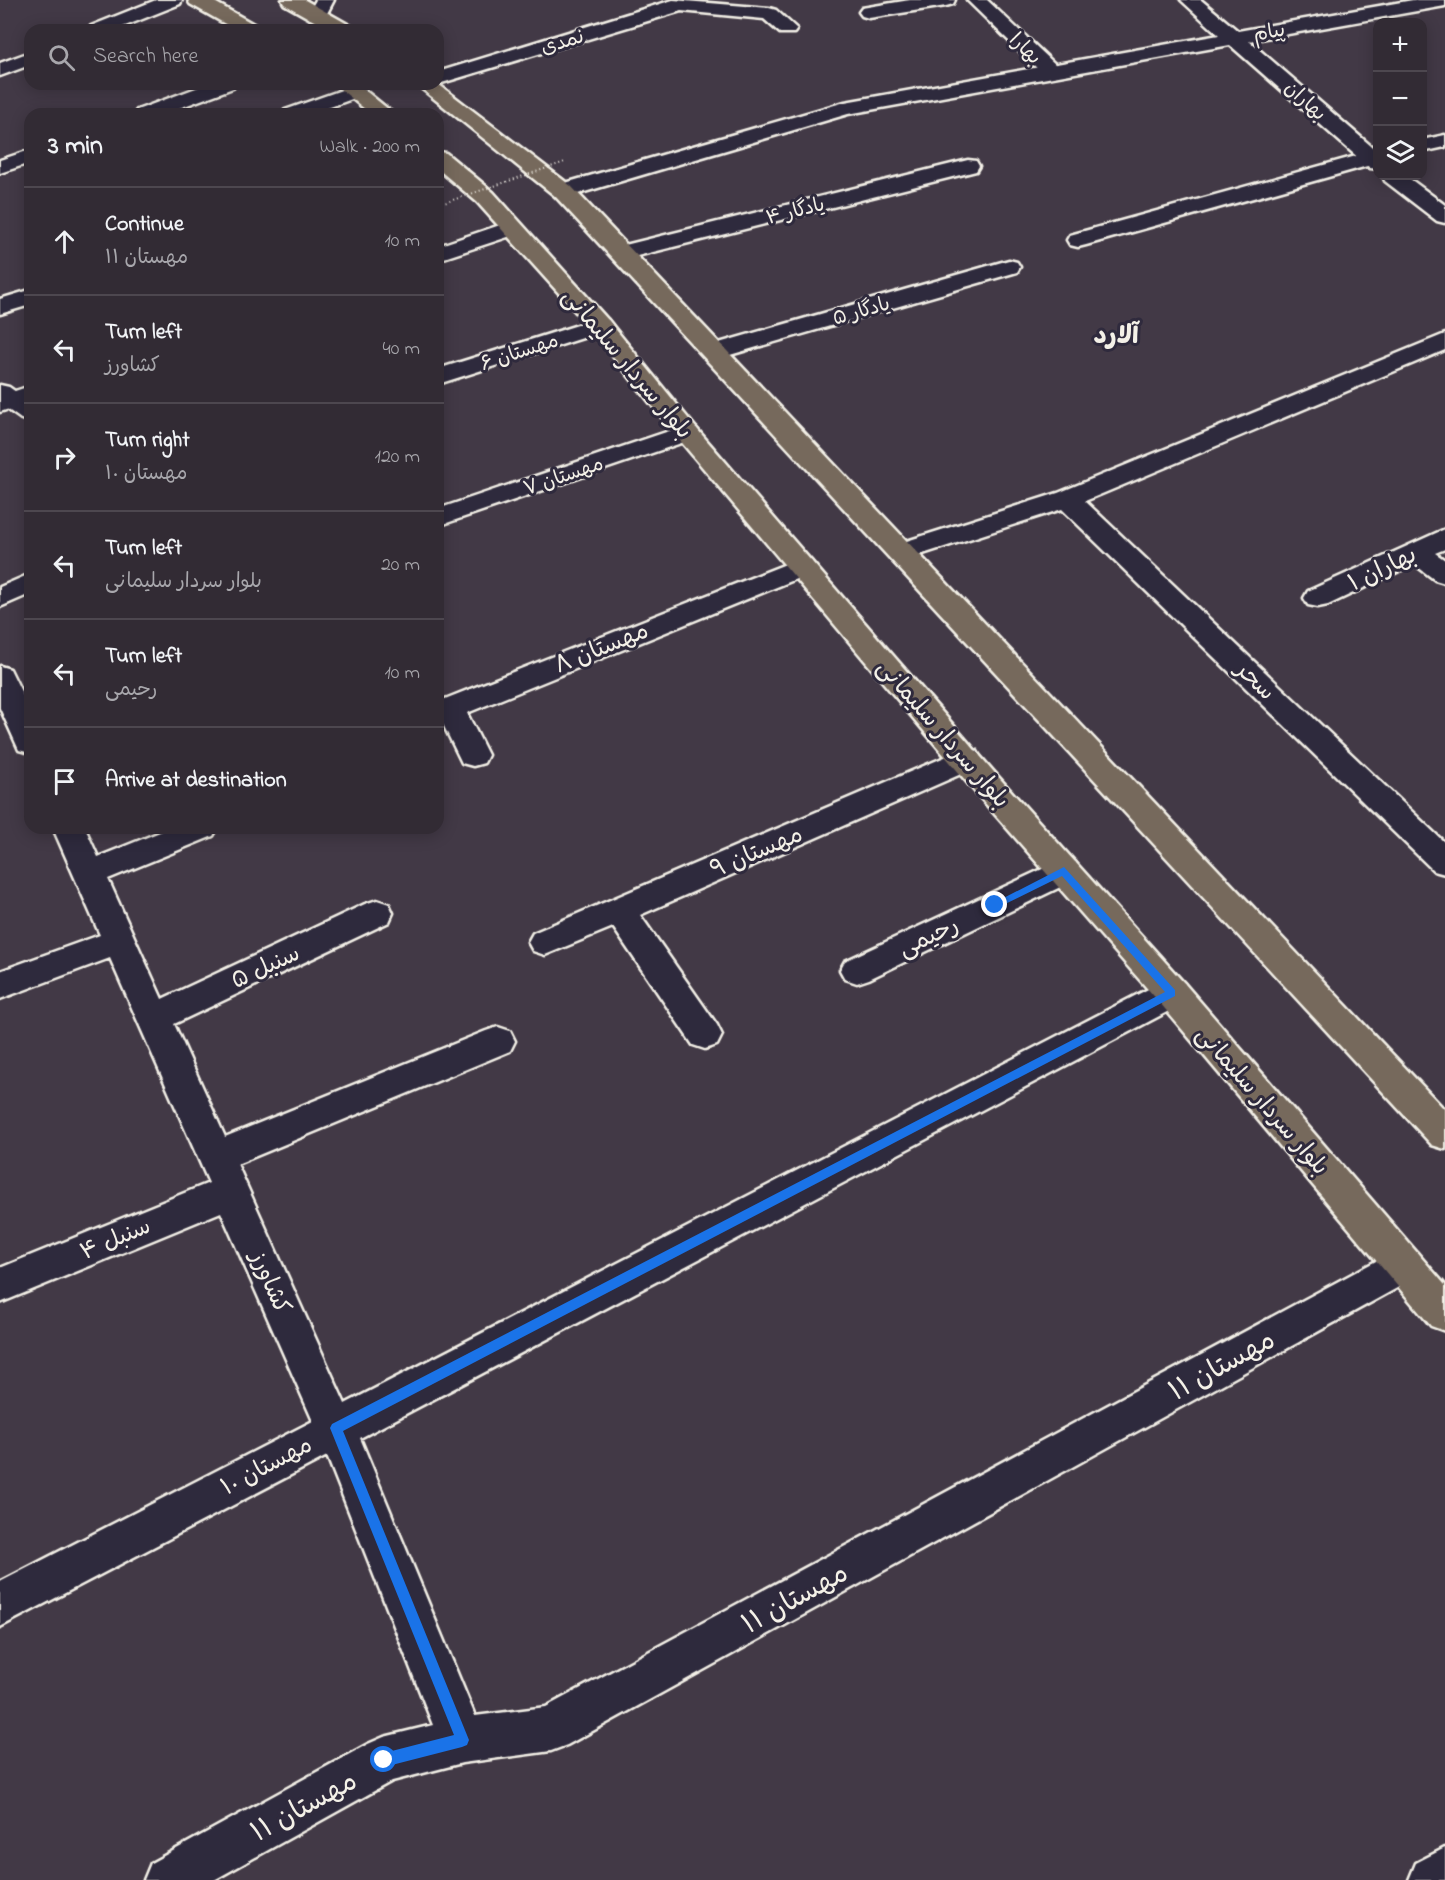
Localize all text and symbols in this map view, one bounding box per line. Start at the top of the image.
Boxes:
street label: پیام [1251,16,1288,51]
map controls [1373,18,1427,180]
button: + [1373,18,1427,72]
street label: نمدی [537,23,588,64]
search box [24,24,444,90]
street label: بهارا [1001,27,1047,72]
icon: search [45,41,78,74]
text: Search here [93,41,198,73]
button: − [1373,72,1427,126]
street label: بهاران [1277,75,1332,129]
button: layers [1373,126,1427,180]
text: 3 min [48,128,103,166]
text: Walk · 200 m [320,133,420,162]
street label: یادگار ۴ [763,191,828,234]
text: Continue [105,209,184,241]
icon: ahead [48,225,81,258]
text: 10 m [384,227,420,256]
text: مهستان ۱۱ [105,244,188,273]
street label: بلوار سردار سلیمانی [552,281,700,448]
street label: یادگار ۵ [830,290,894,334]
text: Turn left [105,317,182,349]
district label: آلارد [1093,318,1141,356]
street label: مهستان ۶ [477,327,563,380]
icon: left [48,333,81,366]
text: 40 m [383,335,420,364]
text: کشاورز [105,352,160,381]
text: Turn right [105,425,190,457]
icon: right [48,441,81,474]
text: 120 m [375,443,420,472]
street label: مهستان ۷ [520,450,608,505]
text: مهستان ۱۰ [105,460,188,489]
text: Turn left [105,533,182,565]
street label: بهاران ۱ [1343,539,1423,602]
icon: left [48,549,81,582]
text: 20 m [381,551,420,580]
text: بلوار سردار سلیمانی [105,568,262,597]
street label: مهستان ۸ [549,614,655,684]
text: Turn left [105,641,182,673]
street label: بلوار سردار سلیمانی [867,652,1017,817]
street label: سحر [1225,652,1282,710]
icon: left [48,657,81,690]
text: 10 m [384,659,420,688]
text: رحیمی [105,676,157,705]
icon: arrive [48,765,81,798]
text: Arrive at destination [105,765,287,797]
street label: مهستان ۹ [705,818,809,888]
route end [981,891,1007,917]
street label: رحیمی [893,909,965,967]
street label: سنبل ۵ [226,937,306,999]
street label: بلوار سردار سلیمانی [1186,1019,1336,1184]
street label: سنبل ۴ [75,1210,157,1271]
street label: کشاورز [239,1244,298,1320]
street label: مهستان ۱۱ [1162,1321,1284,1413]
street label: مهستان ۱۰ [215,1429,319,1506]
street label: مهستان ۱۱ [735,1554,857,1646]
route start [370,1746,396,1772]
street label: مهستان ۱۱ [244,1762,366,1854]

